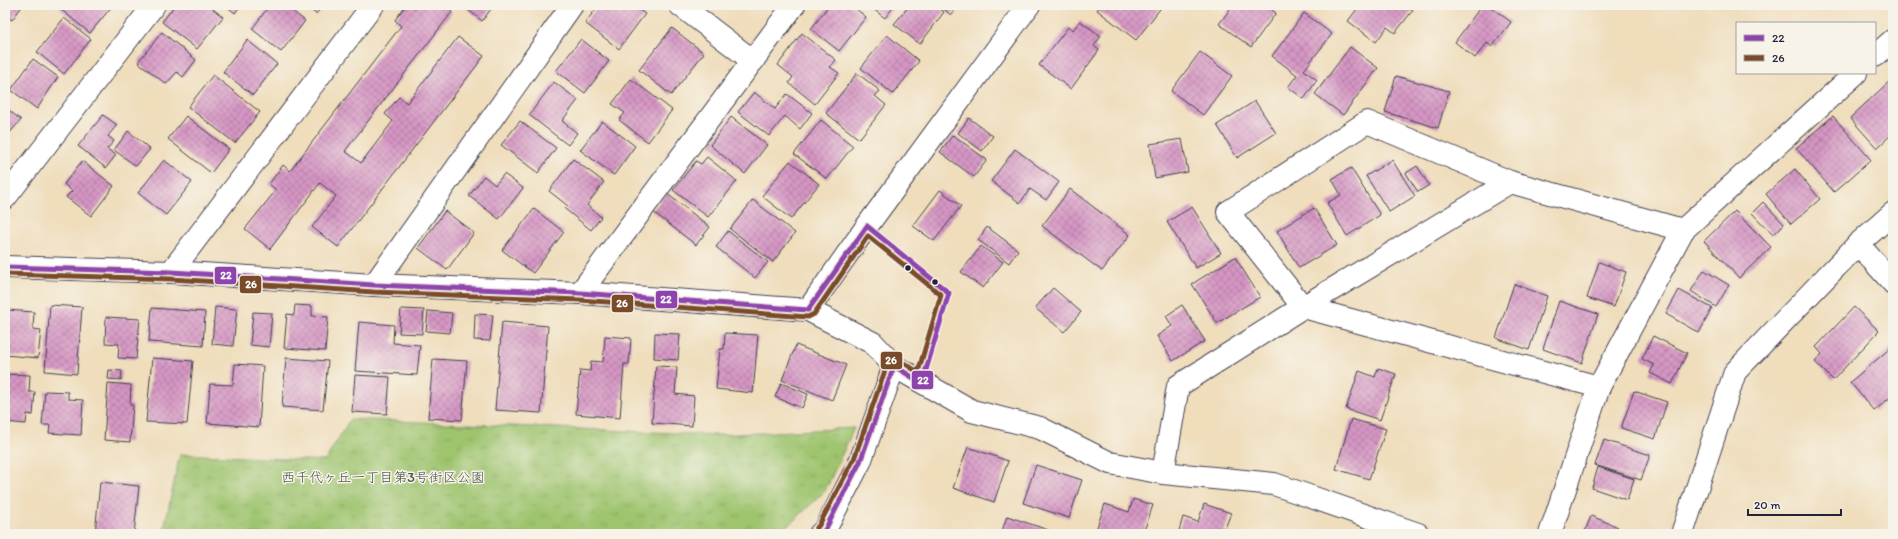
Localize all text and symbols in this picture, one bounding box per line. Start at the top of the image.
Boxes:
legend [1736,22,1876,74]
text: 22 [1772,31,1785,45]
text: 26 [1772,51,1785,65]
unlabelled marker [903,263,913,273]
line badge: 22 [214,266,237,285]
text: 22 [220,269,232,282]
line badge: 26 [239,275,262,294]
unlabelled marker [930,277,940,287]
text: 26 [245,278,257,291]
line badge: 22 [655,290,678,309]
text: 22 [660,293,672,306]
line badge: 26 [611,294,634,313]
text: 26 [616,297,628,310]
line badge: 26 [880,351,903,370]
text: 26 [885,354,897,367]
line badge: 22 [911,370,934,390]
text: 22 [917,374,929,387]
park label: 西千代ヶ丘一丁目第3号街区公園 [281,469,485,486]
scale bar [1748,491,1841,517]
text: 20 m [1754,498,1781,512]

